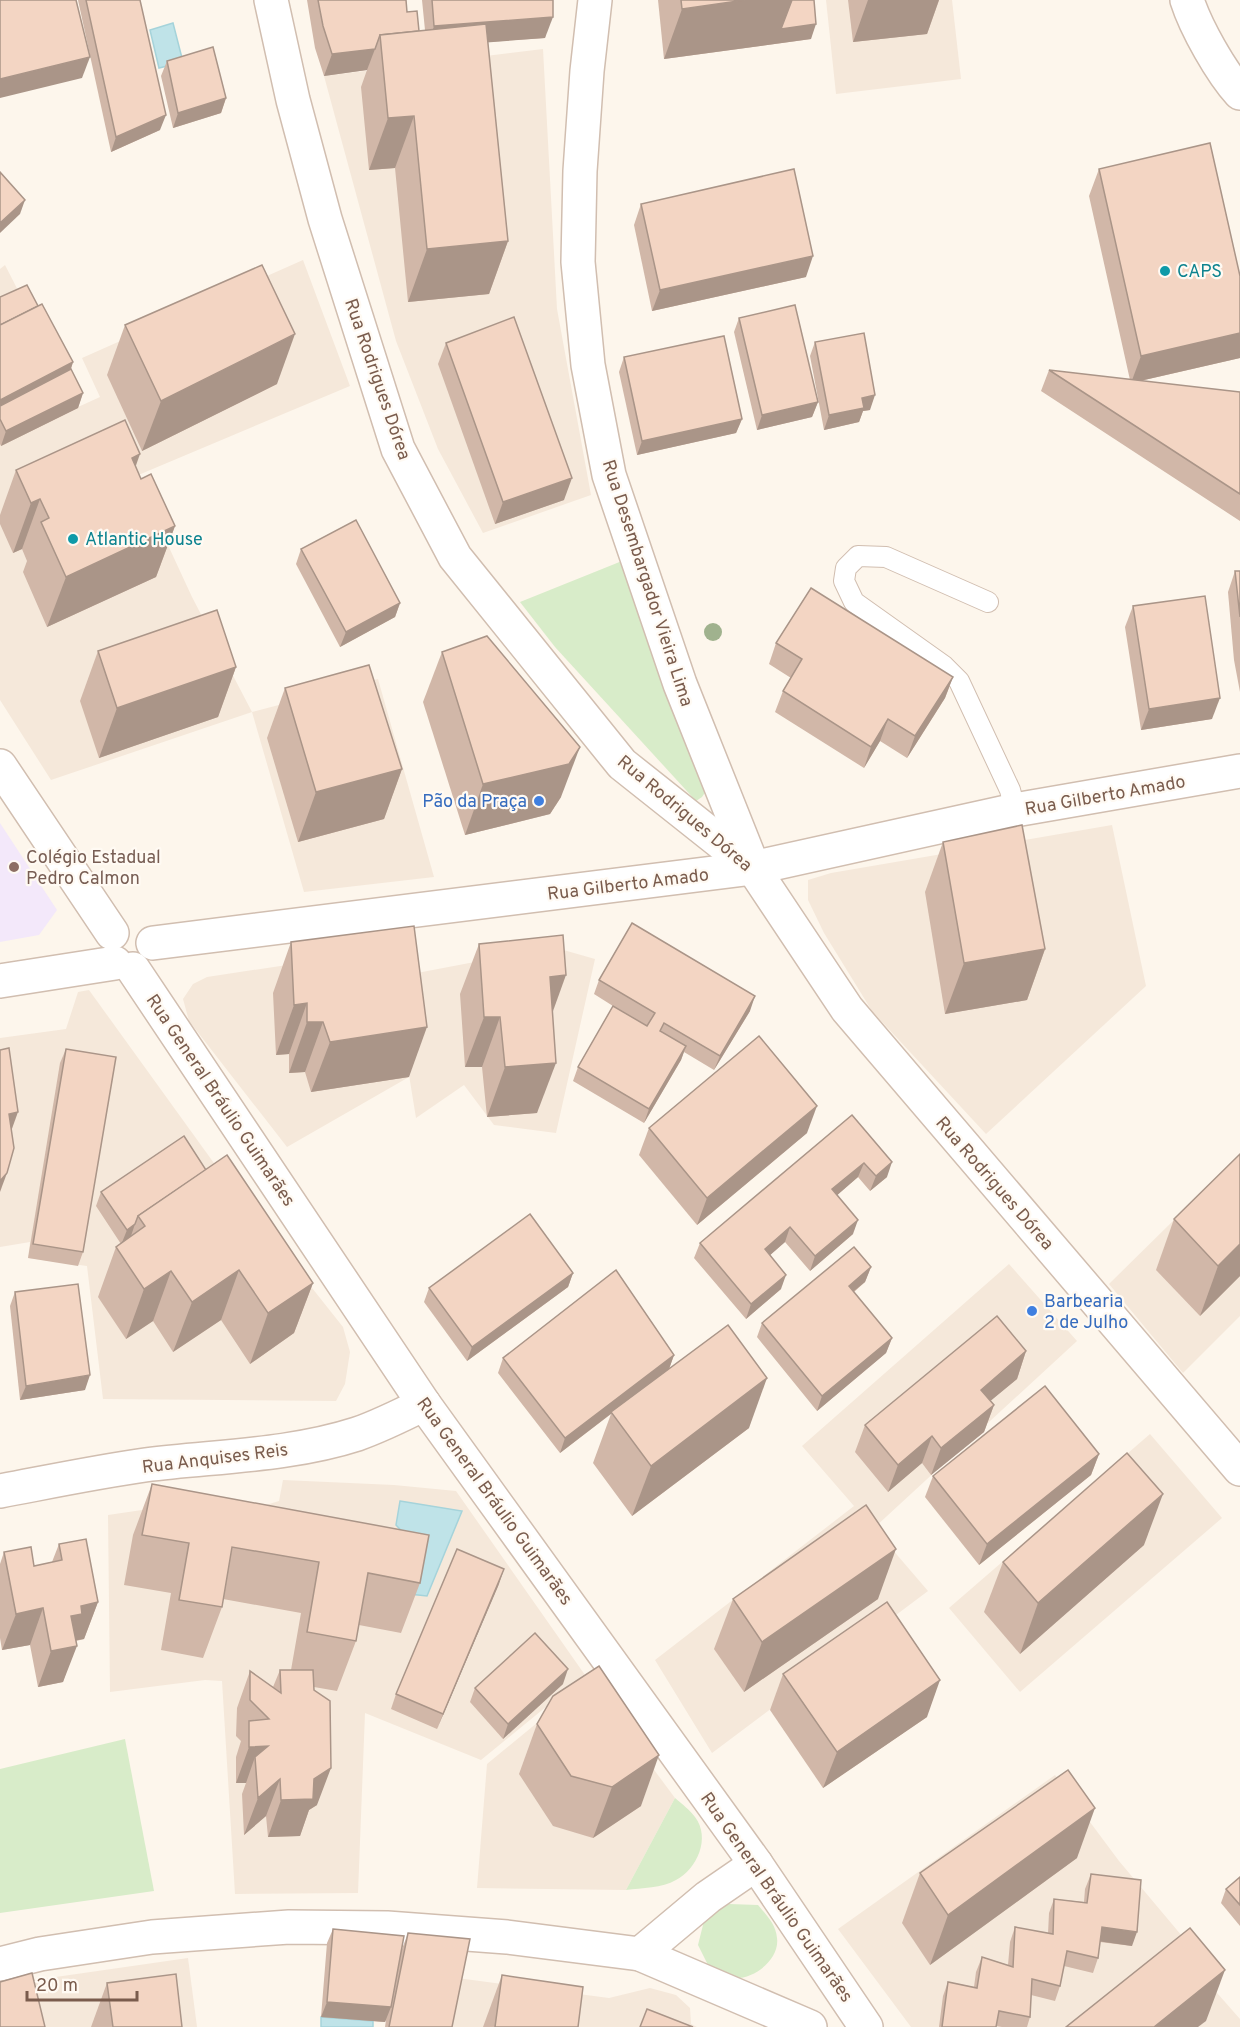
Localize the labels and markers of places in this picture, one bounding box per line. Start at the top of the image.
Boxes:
place label: CAPS [1177,261,1222,284]
marker: CAPS [1158,264,1172,278]
place label: Atlantic House [85,529,203,552]
marker: Atlantic House [66,532,80,546]
place label: Pão da Praça [422,791,527,814]
marker: Pão da Praça [532,794,546,808]
place label: Colégio Estadual Pedro Calmon [26,847,161,891]
marker: Colégio Estadual Pedro Calmon [7,860,21,874]
place label: Barbearia 2 de Julho [1044,1291,1128,1335]
marker: Barbearia 2 de Julho [1025,1304,1039,1318]

